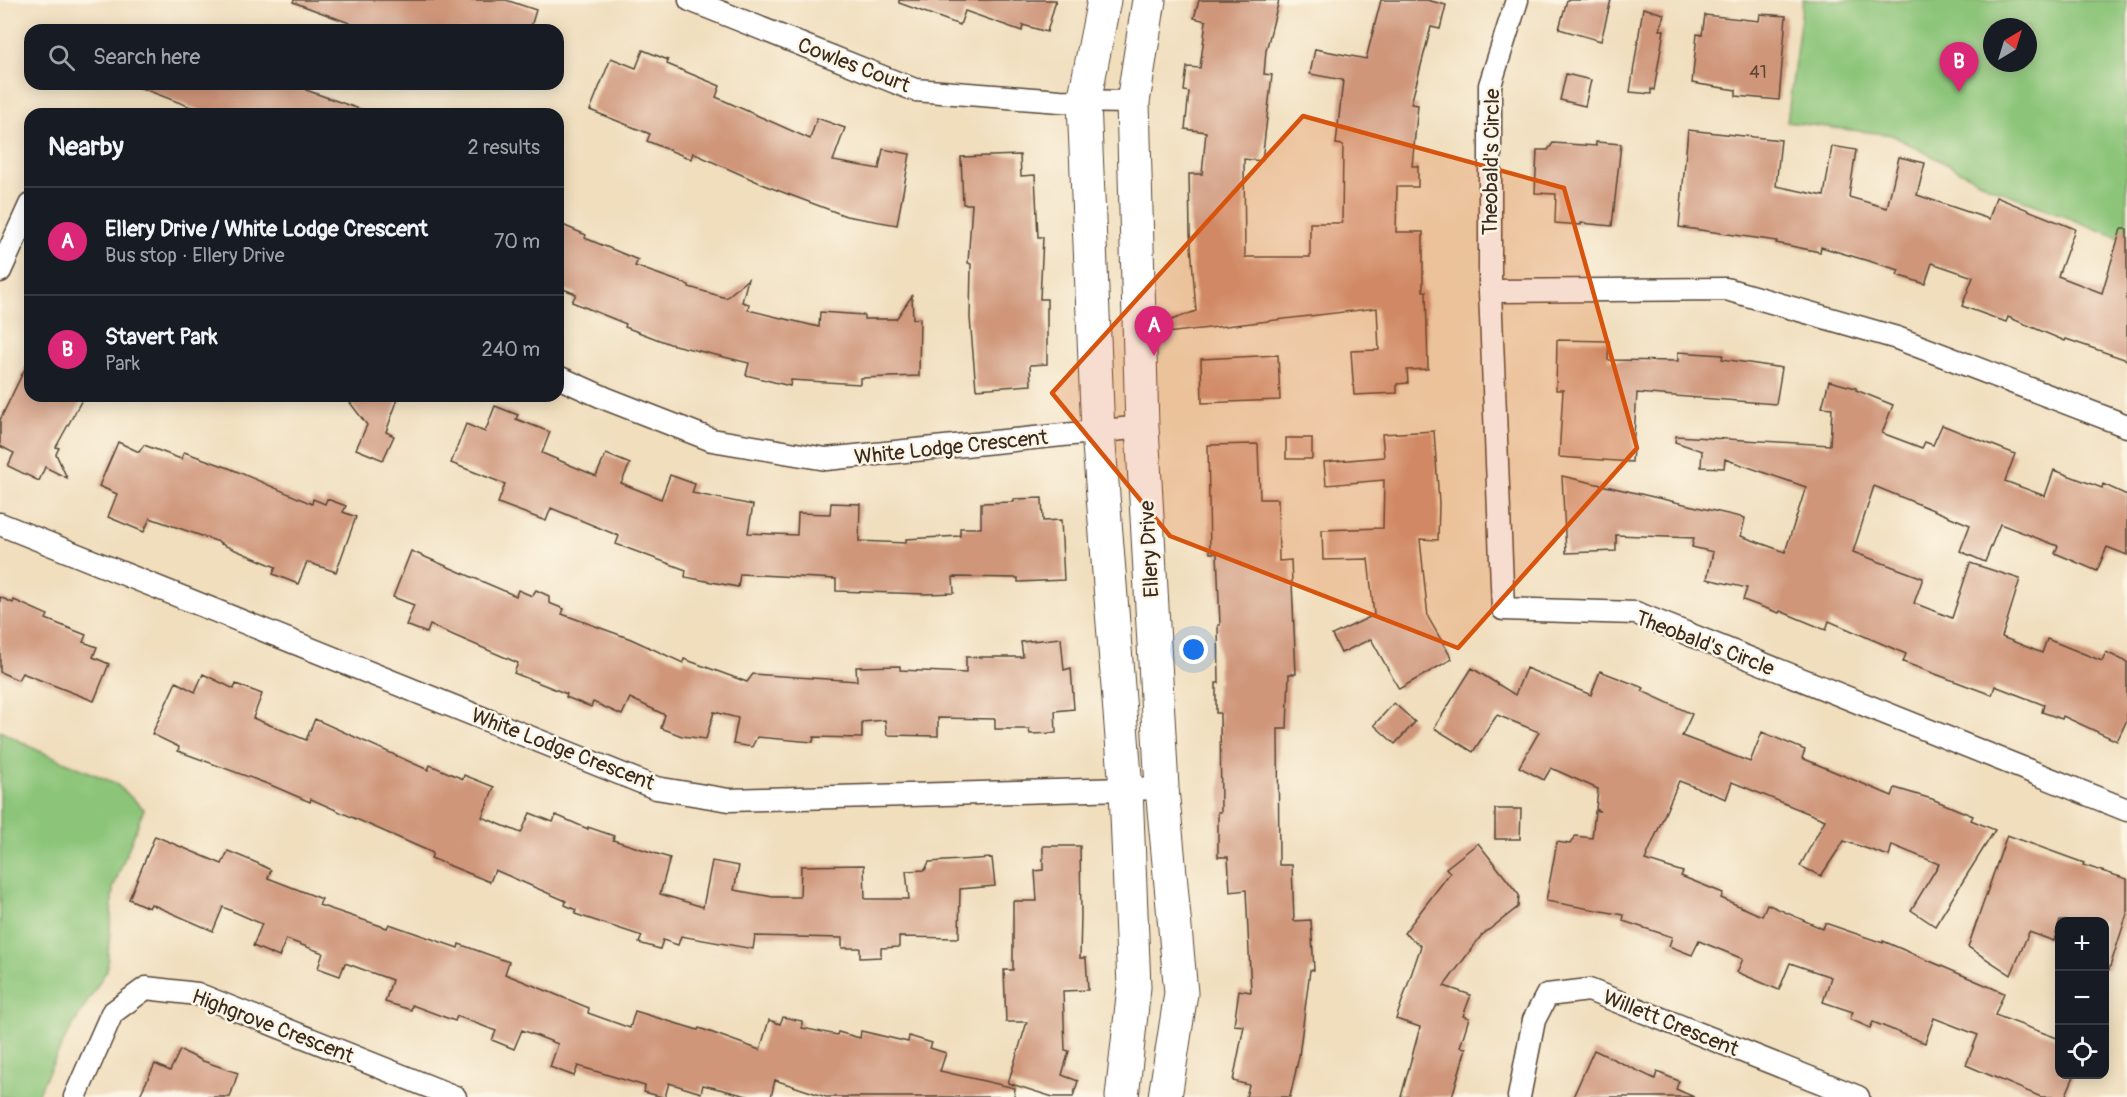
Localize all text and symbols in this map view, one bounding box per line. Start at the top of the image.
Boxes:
north arrow [1983,18,2037,72]
search box [24,24,564,90]
street label: Cowles Court [794,32,914,99]
icon: search [45,41,78,74]
pin: B [1940,42,1978,92]
text: Search here [93,43,200,71]
house number: 41 [1749,61,1767,84]
street label: Theobald's Circle [1477,88,1506,236]
text: Nearby [48,131,124,163]
text: 2 results [468,135,540,160]
text: Ellery Drive / White Lodge Crescent [105,215,428,243]
text: A [61,229,74,254]
text: 70 m [494,229,540,254]
text: Bus stop · Ellery Drive [105,243,285,268]
pin: A [1134,306,1174,356]
text: Stavert Park [105,323,218,351]
text: B [62,337,73,362]
text: 240 m [481,337,540,362]
text: Park [105,351,140,376]
street label: White Lodge Crescent [853,424,1050,471]
street label: Ellery Drive [1133,499,1166,598]
street label: Theobald's Circle [1631,605,1779,683]
your location [1179,635,1208,664]
street label: White Lodge Crescent [467,702,659,797]
map controls [2055,917,2109,1079]
button: + [2055,917,2109,971]
button: − [2055,971,2109,1025]
street label: Highgrove Crescent [188,983,358,1070]
street label: Willett Crescent [1599,984,1743,1063]
button: locate [2055,1025,2109,1079]

